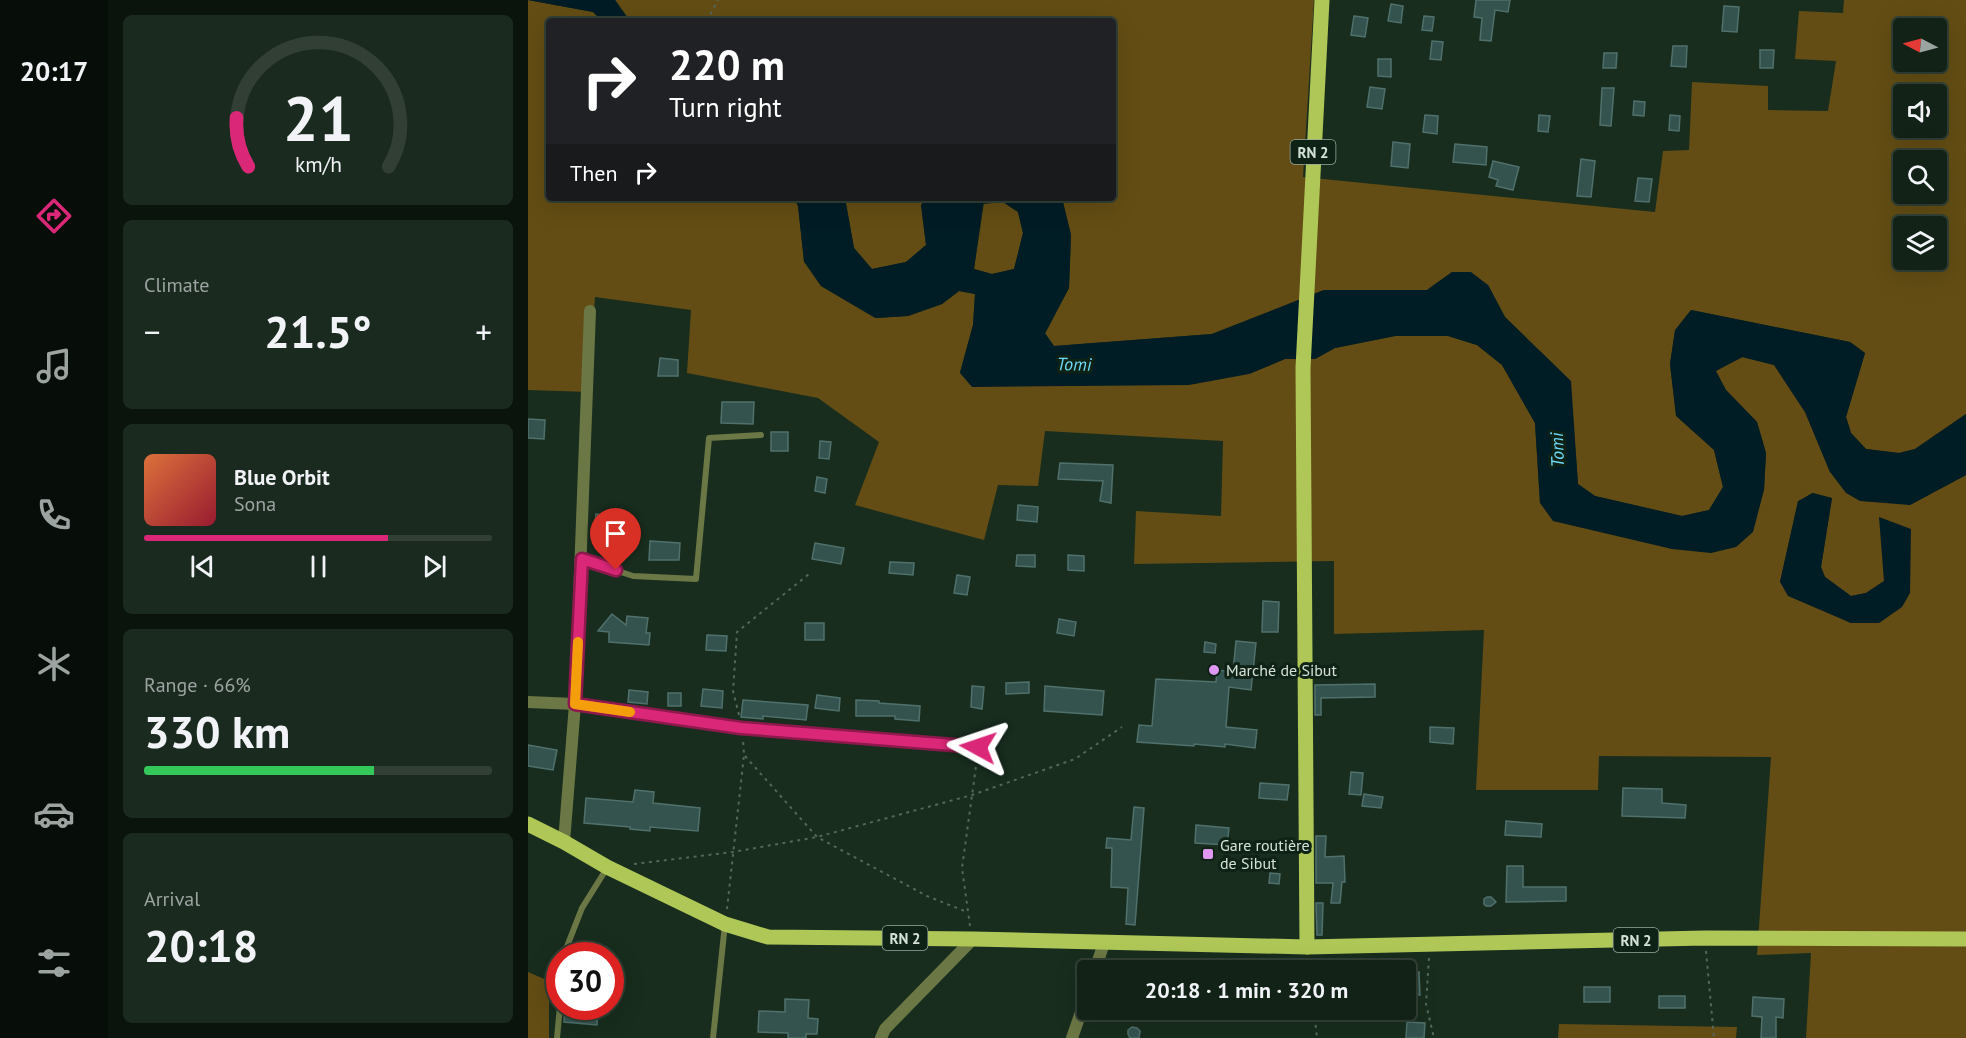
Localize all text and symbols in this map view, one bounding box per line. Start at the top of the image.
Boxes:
north arrow [1893,18,1947,72]
map controls [1893,18,1947,270]
text: 220 m [669,37,785,92]
icon: right [570,42,648,120]
text: 20:17 [20,54,88,88]
text: 21 [283,77,353,158]
button: sound [1893,84,1947,138]
text: Turn right [669,90,782,124]
road number: RN 2 [1290,140,1336,164]
text: km/h [294,150,341,178]
button: search [1893,150,1947,204]
icon: right [629,156,662,189]
text: Then [570,159,617,187]
icon: directions [33,195,75,237]
button: layers [1893,216,1947,270]
text: Climate [144,272,210,298]
text: 21.5° [264,302,372,360]
text: − [144,310,161,353]
text: + [475,310,492,353]
icon: music [33,345,75,387]
water label: Tomi [1056,352,1093,376]
water label: Tomi [1545,431,1569,468]
text: Blue Orbit [234,463,330,491]
text: Sona [234,491,276,517]
icon: phone [33,494,75,536]
pin [590,508,641,570]
icon: arrive [599,517,632,550]
icon: previous [186,550,219,583]
icon: pause [302,550,335,583]
icon: next [418,550,451,583]
icon: climate [33,643,75,685]
place label: Marché de Sibut [1226,660,1337,680]
marker: Marché de Sibut [1207,663,1221,677]
text: Range · 66% [144,672,251,698]
text: 330 km [144,702,290,760]
position arrow [946,715,1010,779]
icon: car [33,793,75,835]
place label: Gare routière de Sibut [1220,835,1310,873]
marker: Gare routière de Sibut [1201,847,1215,861]
text: Arrival [144,886,200,912]
text: 20:18 [144,916,258,974]
road number: RN 2 [882,926,928,950]
road number: RN 2 [1614,928,1658,952]
icon: filters [33,942,75,984]
speed limit sign: 30 [546,942,624,1020]
text: 20:18 · 1 min · 320 m [1145,976,1348,1004]

